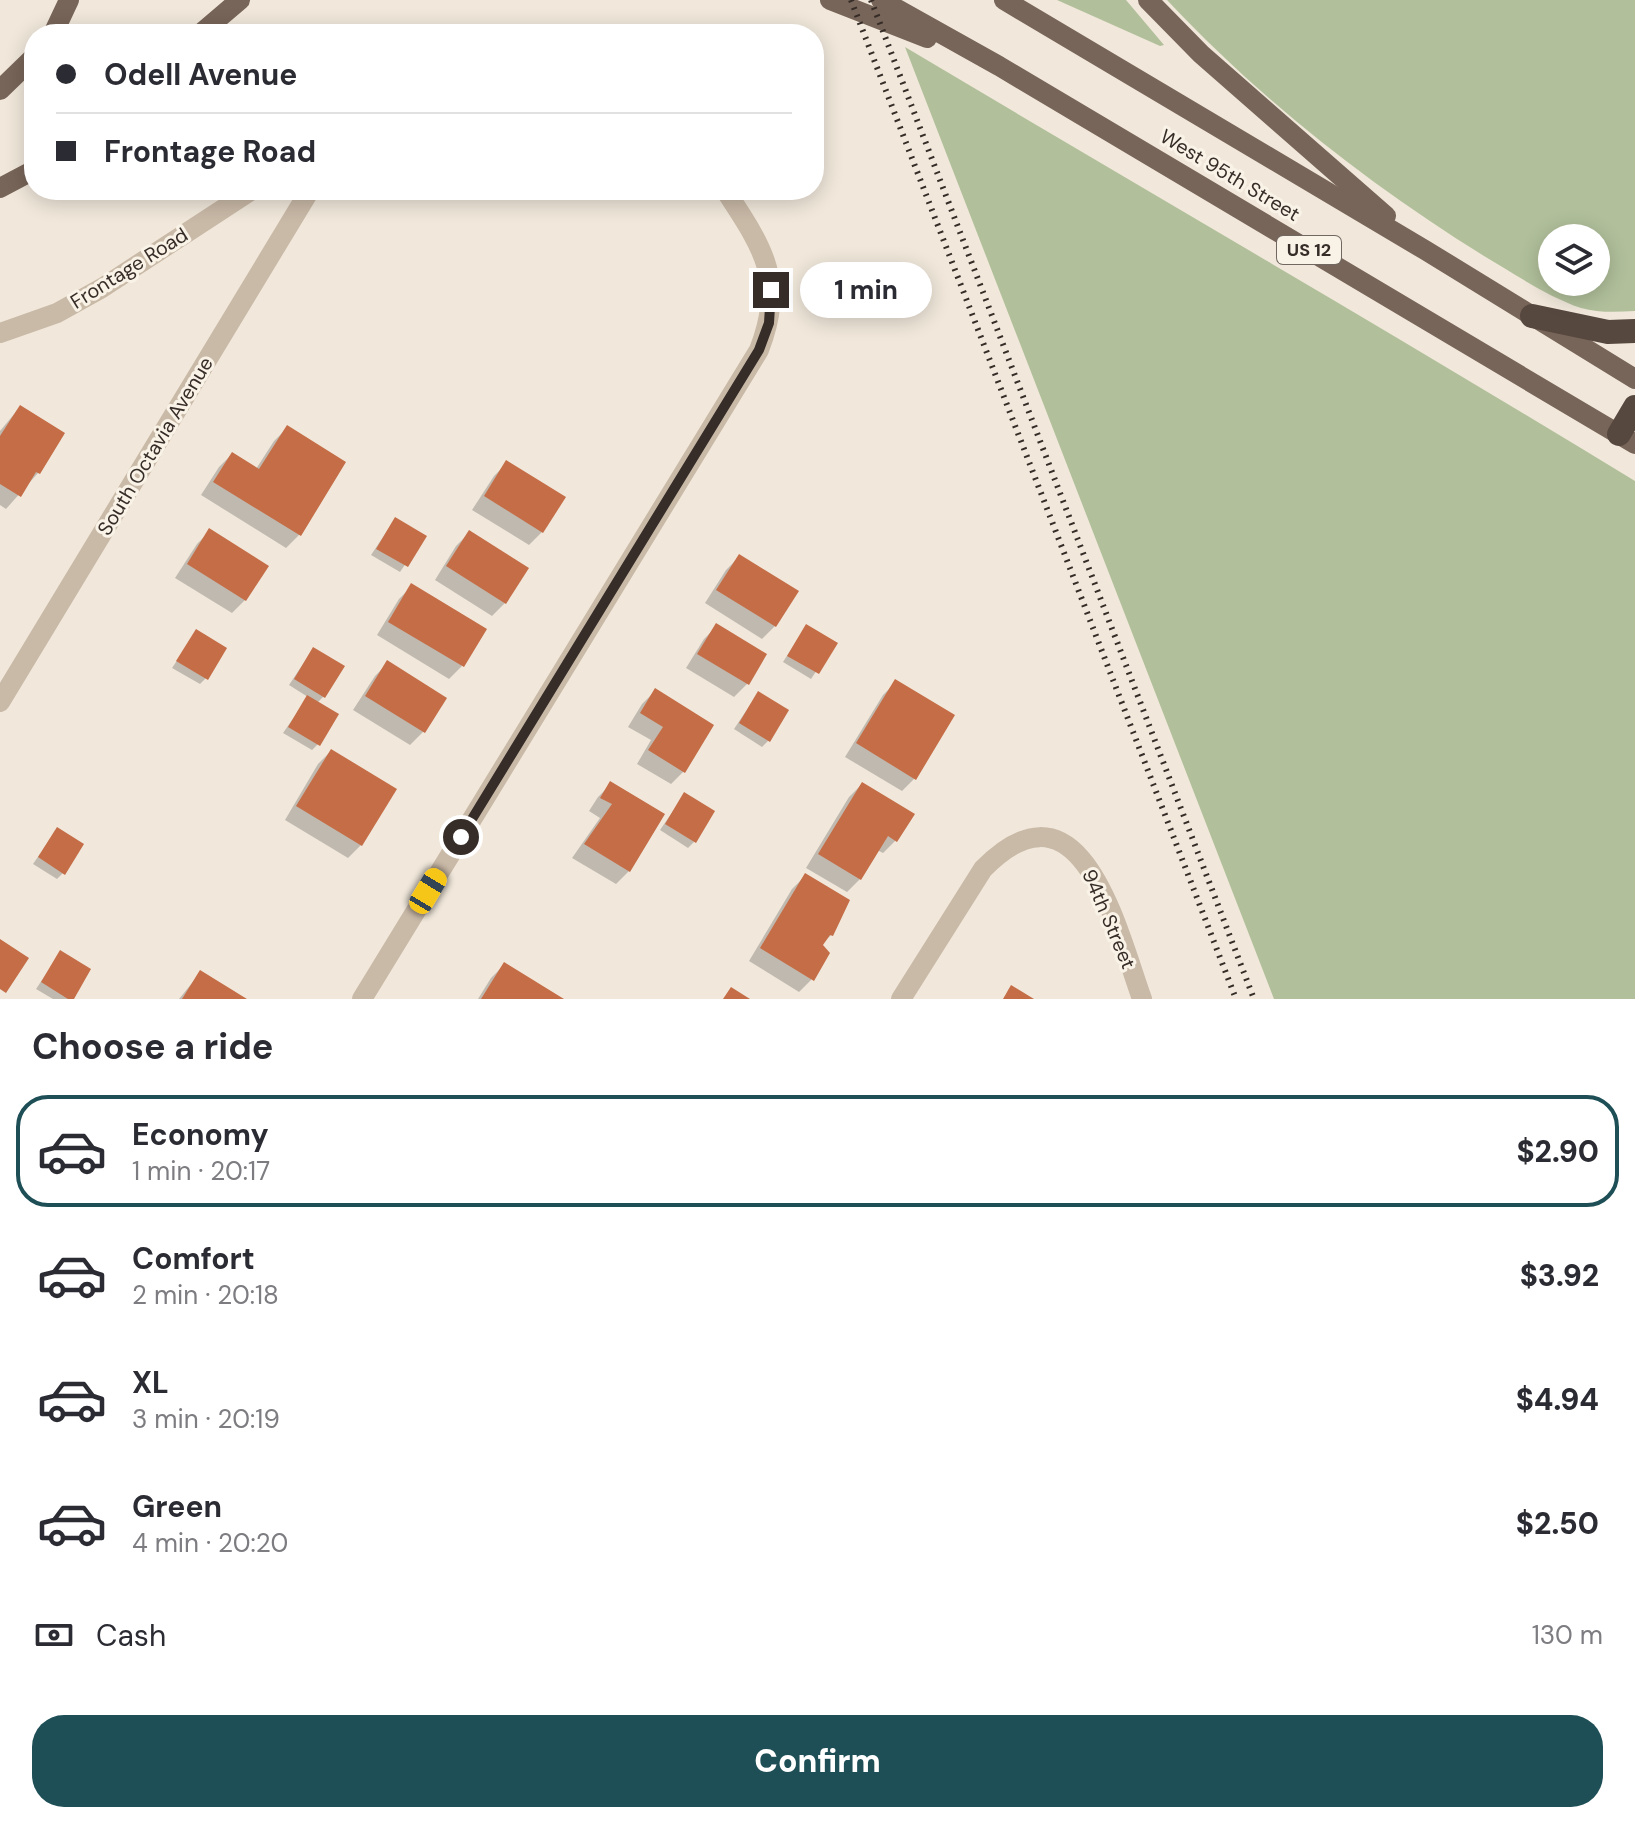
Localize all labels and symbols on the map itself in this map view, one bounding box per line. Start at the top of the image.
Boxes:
street label: West 95th Street [1155,123,1305,227]
street label: Frontage Road [65,222,193,314]
road number: US 12 [1277,236,1341,264]
callout: 1 min [799,262,931,318]
route end [753,272,789,308]
street label: South Octavia Avenue [91,352,219,540]
route start [443,819,479,855]
car [405,864,451,918]
street label: 94th Street [1076,865,1142,973]

